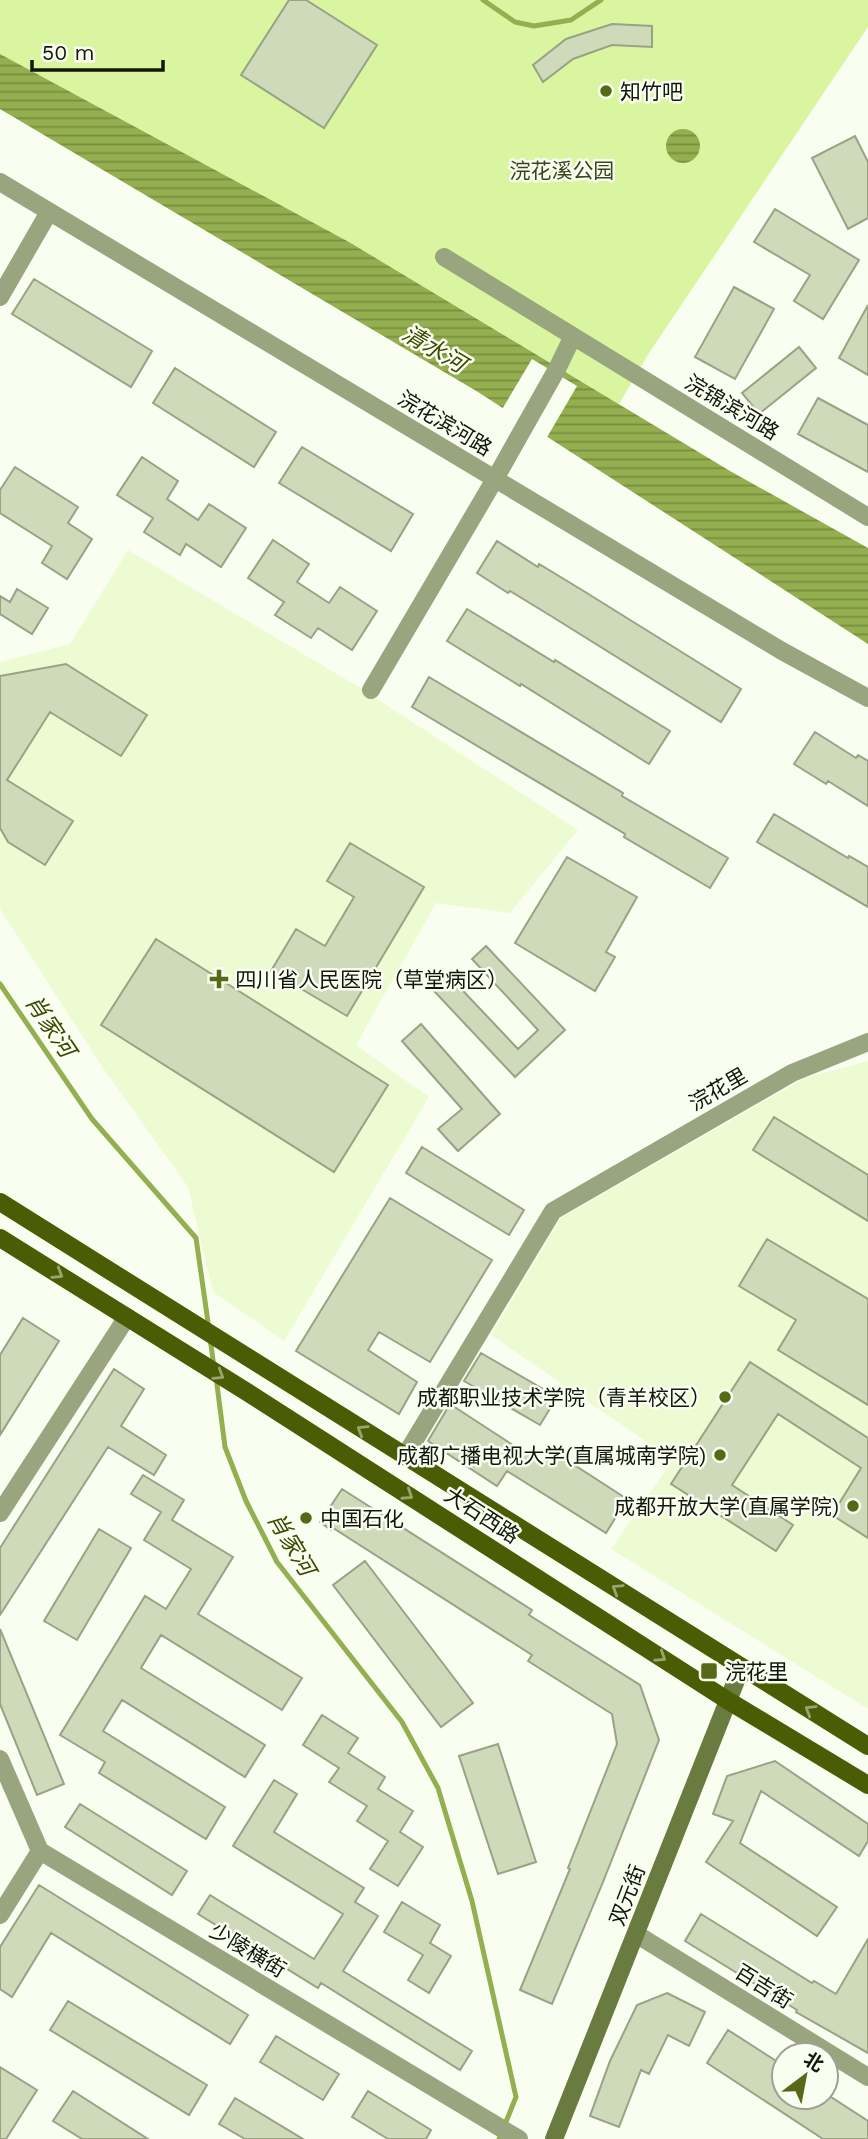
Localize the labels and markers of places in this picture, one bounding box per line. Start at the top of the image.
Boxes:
place label: 知竹吧 [620,79,683,104]
marker: 知竹吧 [598,83,614,99]
place label: 四川省人民医院（草堂病区） [235,967,508,992]
marker: 四川省人民医院（草堂病区） [209,969,229,989]
place label: 成都职业技术学院（青羊校区） [417,1385,711,1410]
marker: 成都职业技术学院（青羊校区） [717,1389,733,1405]
place label: 成都广播电视大学(直属城南学院) [397,1443,706,1468]
marker: 成都广播电视大学(直属城南学院) [712,1447,728,1463]
place label: 成都开放大学(直属学院) [614,1494,839,1519]
marker: 成都开放大学(直属学院) [845,1498,861,1514]
place label: 中国石化 [320,1506,404,1531]
marker: 中国石化 [298,1510,314,1526]
place label: 浣花里 [725,1659,788,1684]
marker: 浣花里 [699,1661,719,1681]

